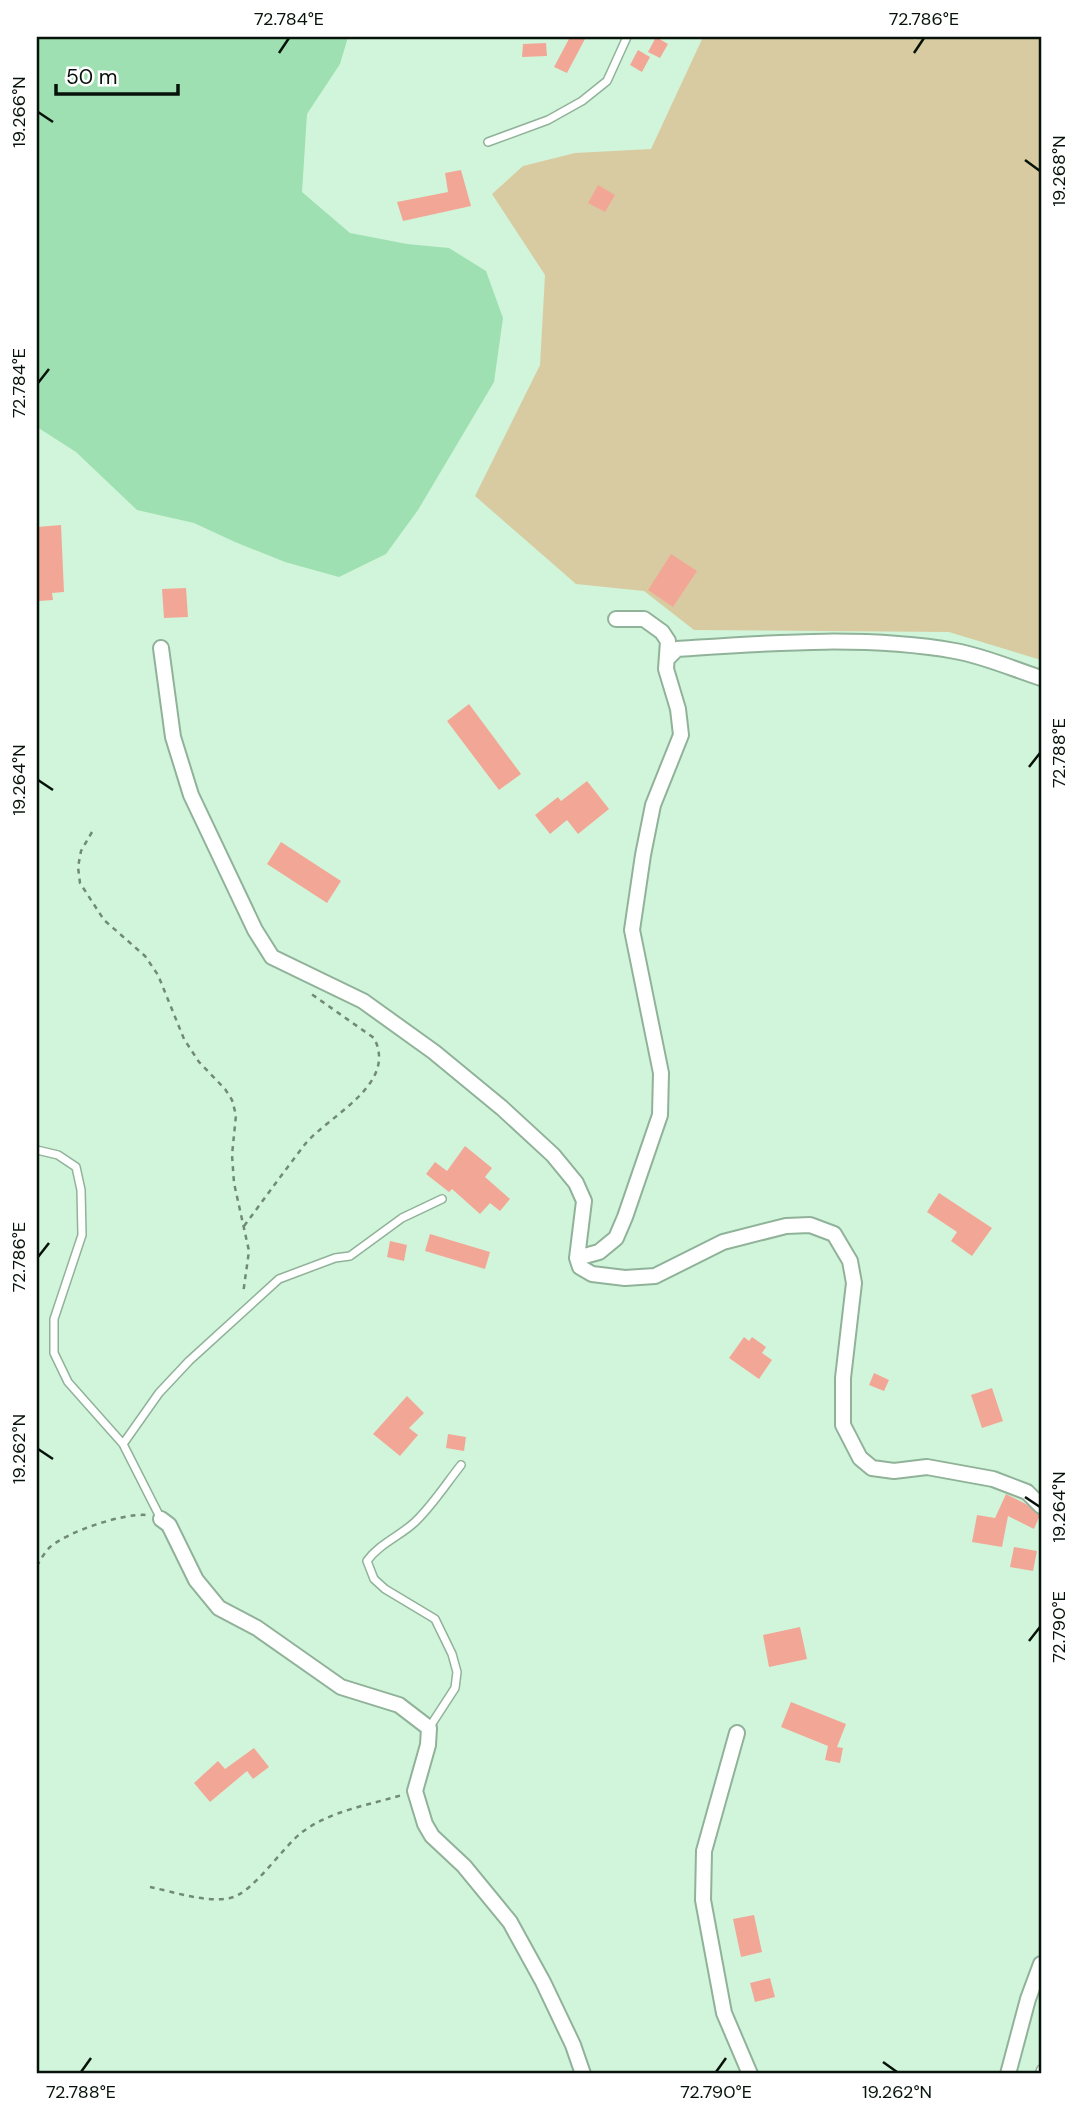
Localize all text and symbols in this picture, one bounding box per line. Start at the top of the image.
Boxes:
text: 72.784°E [254,7,324,31]
text: 72.786°E [889,7,959,31]
scale bar [56,52,178,96]
text: 50 m [66,63,117,91]
text: 19.266°N [7,76,31,148]
text: 19.268°N [1047,135,1071,207]
text: 72.784°E [7,348,31,418]
text: 72.788°E [1047,718,1071,788]
text: 19.264°N [7,744,31,816]
text: 72.786°E [7,1222,31,1292]
text: 19.262°N [7,1414,31,1484]
text: 19.264°N [1047,1471,1071,1543]
text: 72.790°E [1047,1591,1071,1663]
text: 72.788°E [46,2080,116,2104]
text: 72.790°E [680,2080,752,2104]
text: 19.262°N [862,2080,932,2104]

